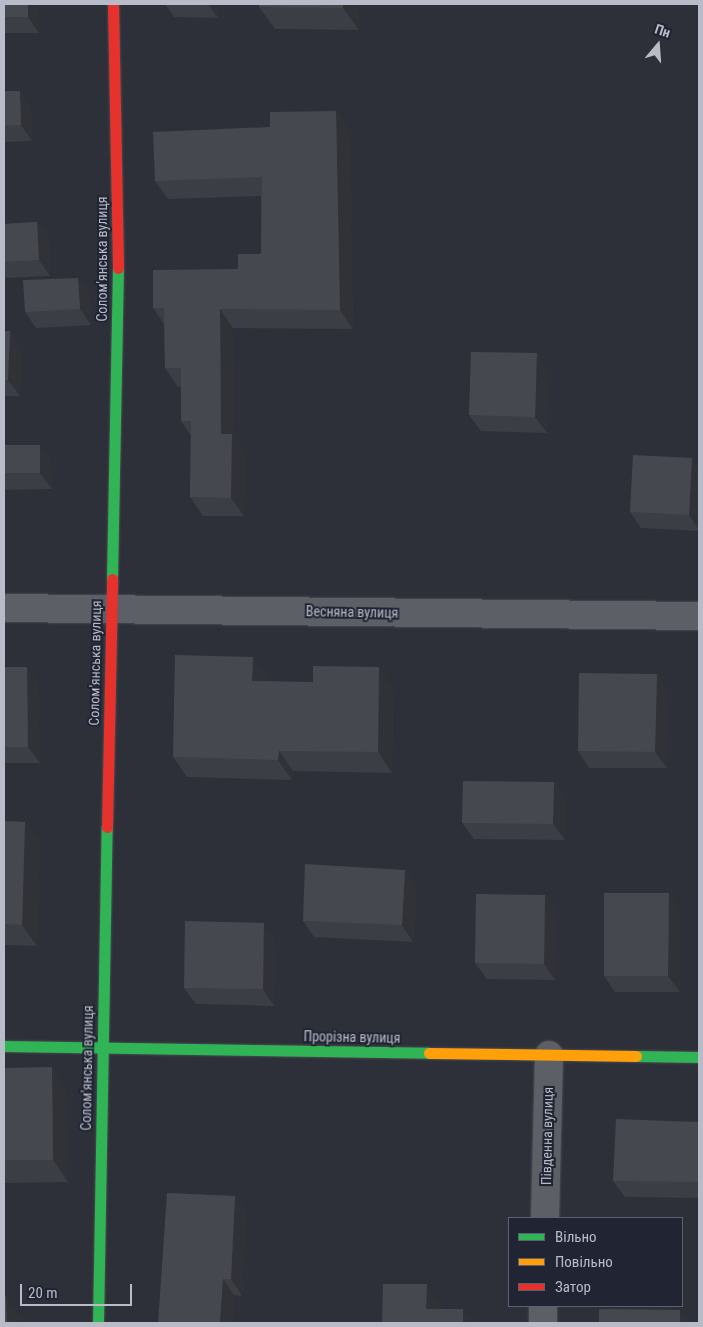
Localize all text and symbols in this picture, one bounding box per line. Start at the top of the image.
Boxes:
north arrow [633,20,683,70]
text: Пн [653,21,673,41]
street label: Солом'янська вулиця [94,196,110,322]
street label: Солом'янська вулиця [86,600,104,726]
street label: Весняна вулиця [306,603,398,621]
street label: Солом'янська вулиця [78,1005,96,1131]
street label: Прорізна вулиця [303,1028,401,1046]
street label: Південна вулиця [538,1087,556,1185]
legend [508,1217,683,1307]
text: Вільно [555,1228,597,1246]
text: Повільно [555,1253,613,1271]
scale bar [22,1274,135,1306]
text: Затор [555,1278,591,1296]
text: 20 m [28,1284,58,1302]

